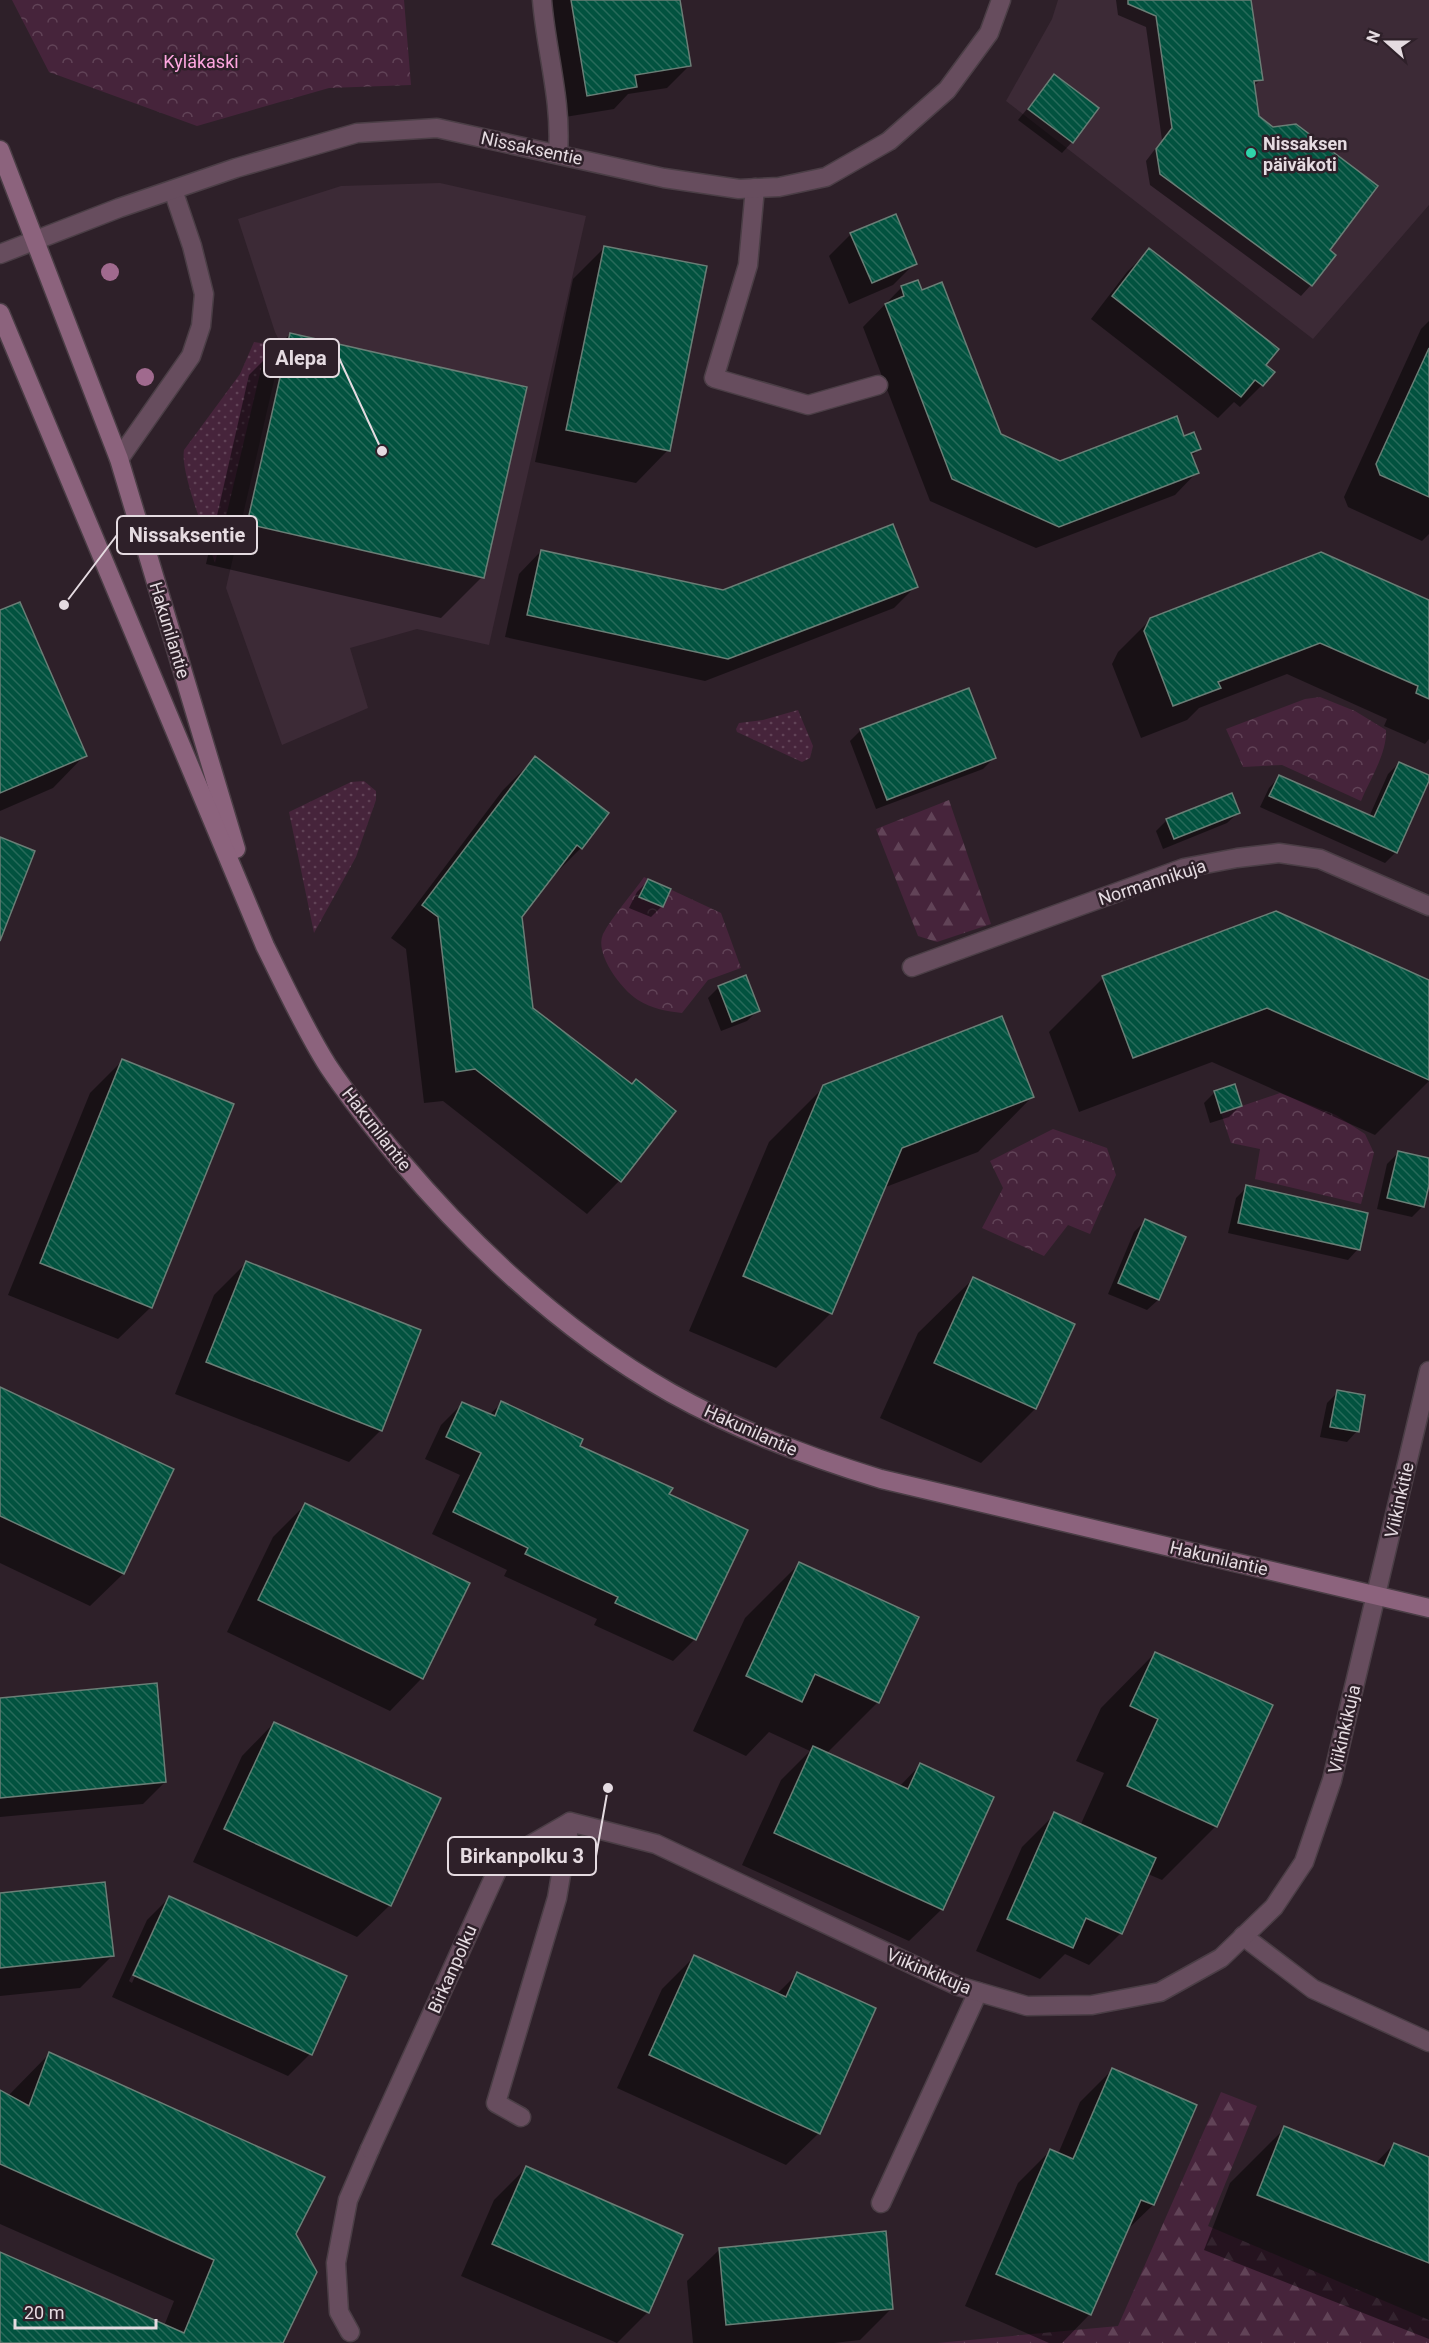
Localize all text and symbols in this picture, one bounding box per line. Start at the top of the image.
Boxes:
north arrow [1357,12,1417,72]
text: N [1363,28,1384,45]
park label: Kyläkaski [163,51,239,72]
street label: Nissaksentie [479,127,585,169]
place label: Nissaksen päiväkoti [1263,133,1347,175]
marker: Nissaksen päiväkoti [1244,146,1258,160]
callout: Alepa [264,339,339,377]
text: Alepa [275,346,327,370]
callout: Nissaksentie [117,516,257,554]
text: Nissaksentie [129,523,245,547]
street label: Hakunilantie [145,579,195,681]
street label: Normannikuja [1095,855,1209,909]
street label: Hakunilantie [338,1083,416,1175]
street label: Hakunilantie [701,1400,801,1460]
street label: Viikinkitie [1380,1460,1418,1540]
street label: Hakunilantie [1168,1537,1270,1579]
street label: Viikinkikuja [1324,1683,1364,1775]
callout: Birkanpolku 3 [448,1837,596,1875]
text: Birkanpolku 3 [460,1844,584,1868]
street label: Birkanpolku [423,1922,481,2016]
street label: Viikinkikuja [883,1944,975,1998]
scale bar [15,2292,156,2330]
text: 20 m [24,2302,64,2323]

